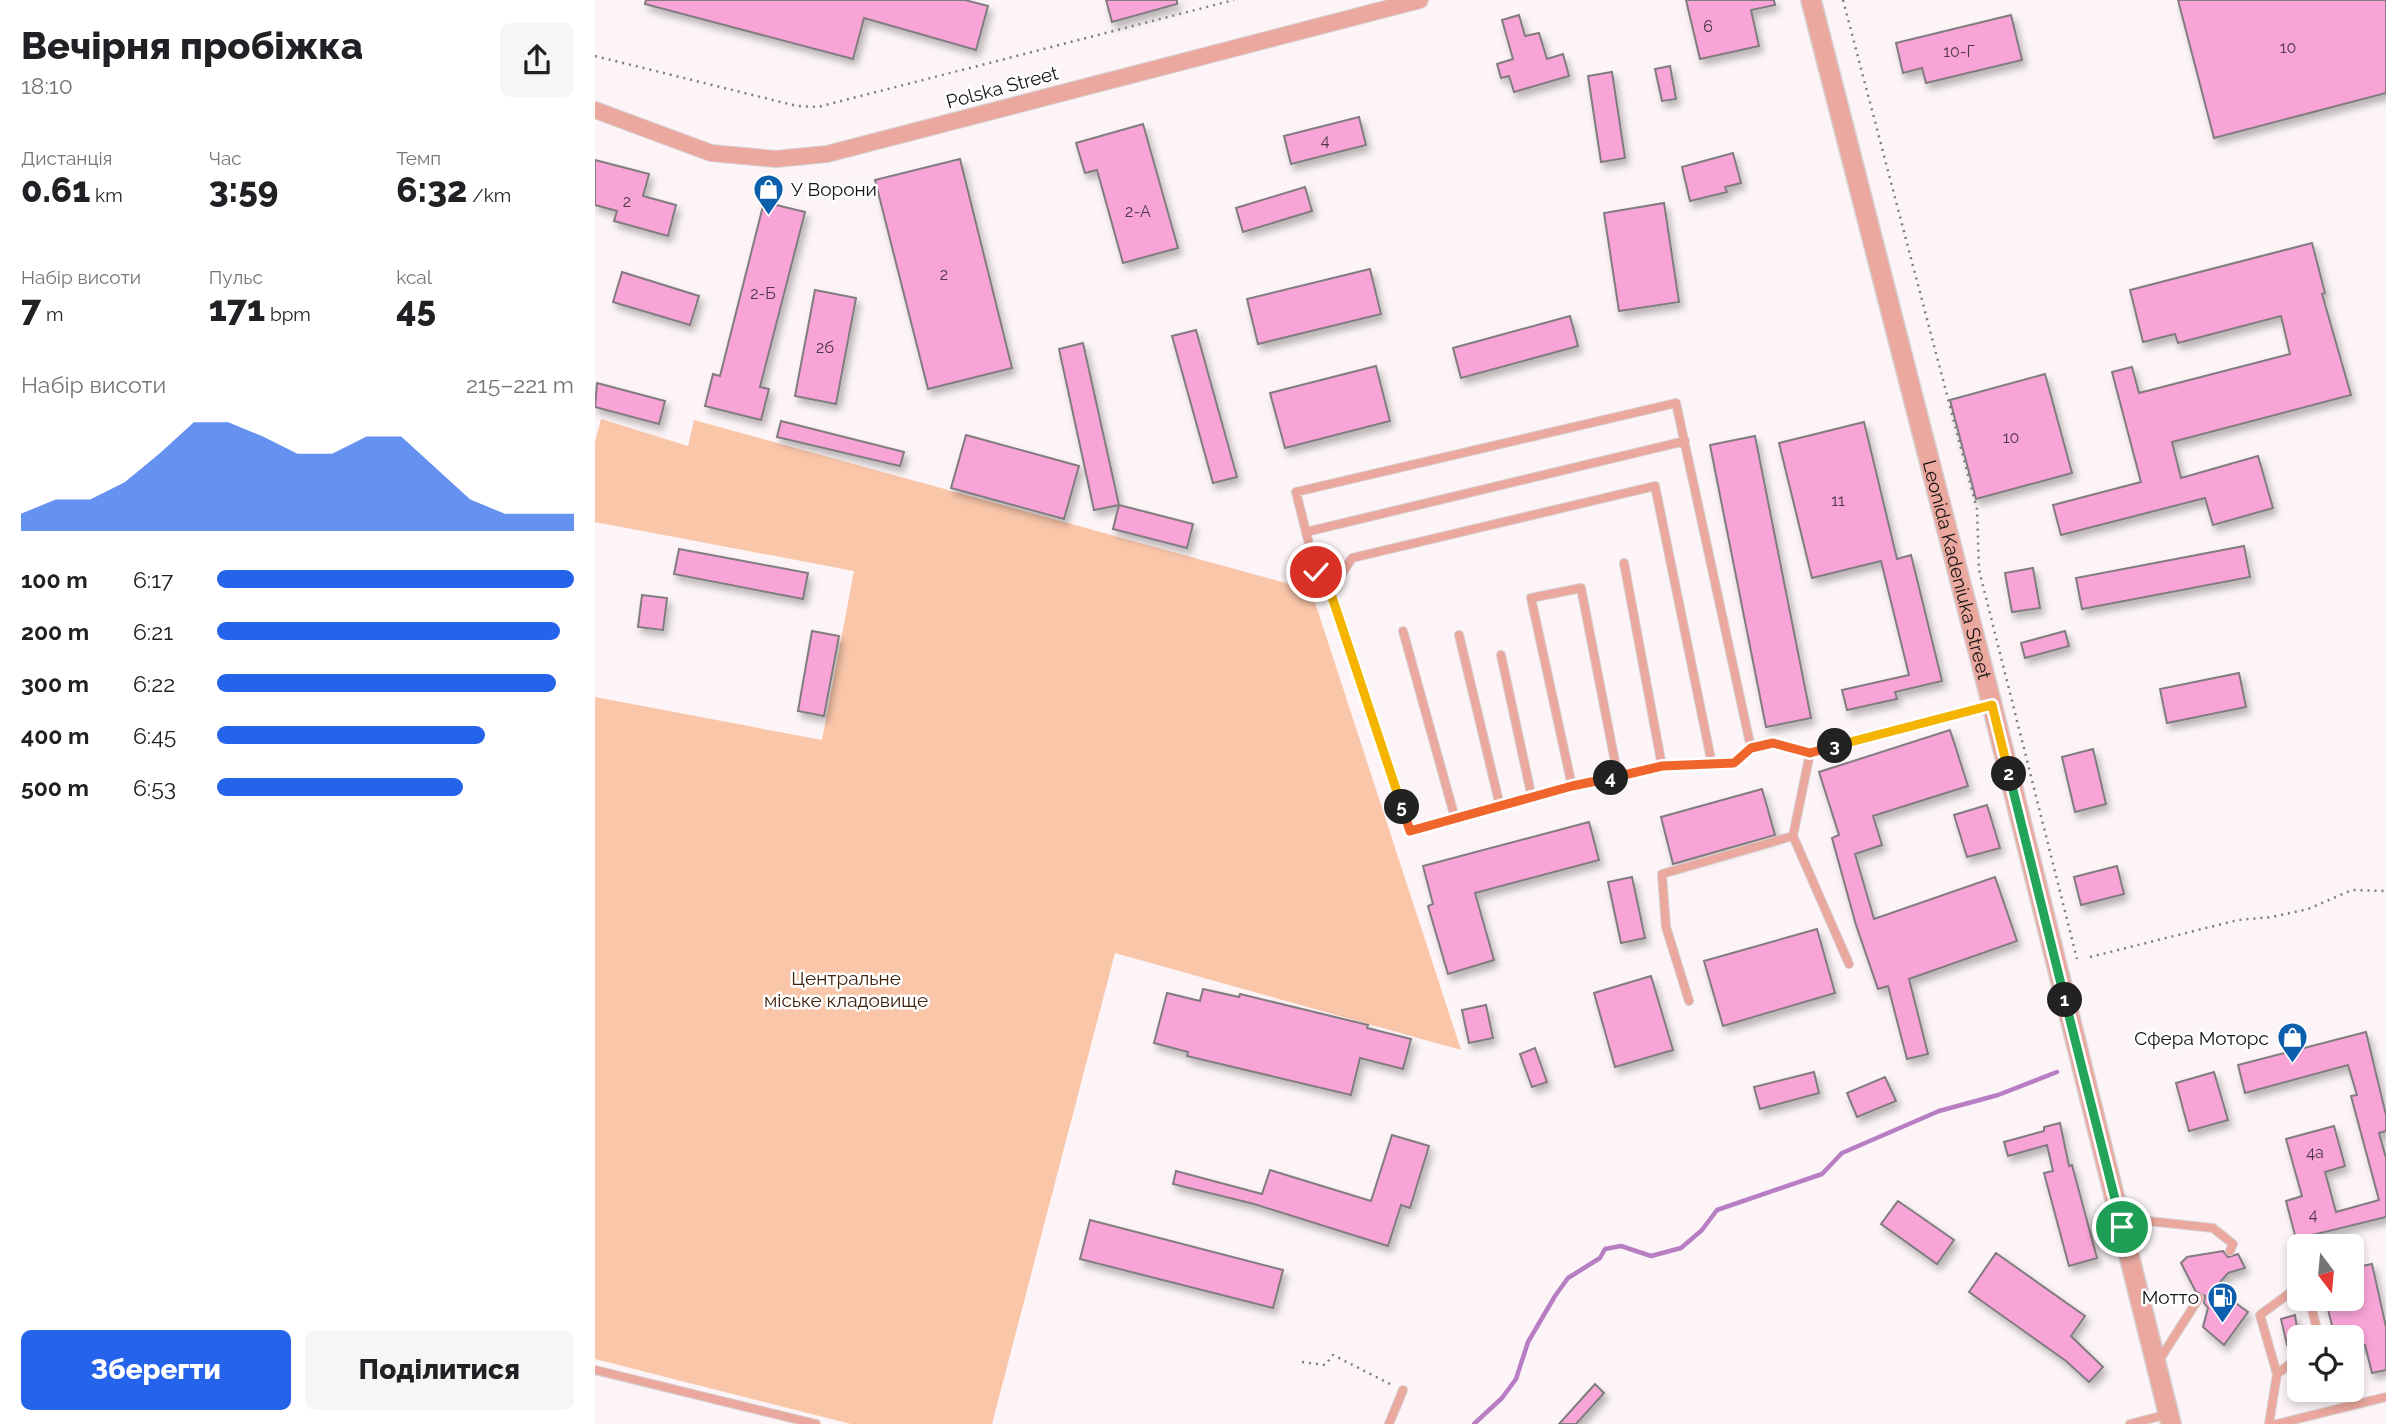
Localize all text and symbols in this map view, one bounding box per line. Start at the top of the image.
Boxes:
house number: 6 [1703,17,1713,36]
text: Вечірня пробіжка [21,23,363,68]
button: share [500,23,574,97]
house number: 10 [2280,38,2296,57]
house number: 10-Г [1943,42,1975,61]
street label: Polska Street [944,61,1061,113]
text: 18:10 [21,72,73,99]
house number: 4 [1321,131,1330,150]
text: Дистанція [21,147,112,169]
text: Час [209,147,242,169]
text: Темп [396,147,441,169]
text: 0.61 [21,169,90,210]
text: 3:59 [209,169,278,210]
text: 6:32 [396,169,467,210]
shop icon: У Ворони [751,172,785,216]
place label: У Ворони [791,178,877,200]
text: km [90,184,123,206]
text: /km [467,184,511,206]
house number: 2 [623,192,631,211]
house number: 2-А [1125,202,1151,221]
house number: 2 [940,265,948,284]
text: Набір висоти [21,266,141,288]
text: Пульс [209,266,263,288]
text: kcal [396,266,432,288]
house number: 2-Б [750,284,776,303]
text: 7 [21,288,41,329]
text: 171 [209,288,265,329]
text: 45 [396,288,436,329]
text: m [41,303,63,325]
text: bpm [265,303,311,325]
house number: 2б [816,338,834,357]
text: Набір висоти [21,371,166,398]
text: 215–221 m [466,371,574,398]
house number: 10 [2003,428,2019,447]
street label: Leonida Kadeniuka Street [1919,457,1996,682]
house number: 11 [1831,491,1845,510]
pin [1286,542,1346,602]
icon: check [1297,553,1335,591]
text: 100 m [21,566,88,593]
text: 6:17 [133,566,173,593]
text: 200 m [21,618,89,645]
text: 6:21 [133,618,173,645]
text: 300 m [21,670,89,697]
text: 6:22 [133,670,175,697]
text: 400 m [21,722,89,749]
text: 6:45 [133,722,176,749]
pin: 3 [1817,728,1853,764]
text: 3 [1829,734,1840,756]
pin: 2 [1991,756,2027,792]
pin: 4 [1593,760,1629,796]
text: 2 [2003,762,2014,784]
text: 4 [1605,766,1616,788]
text: 500 m [21,774,89,801]
text: 6:53 [133,774,176,801]
pin: 5 [1385,790,1419,824]
text: 5 [1396,795,1407,817]
park label: Центральне міське кладовище [764,967,928,1011]
pin: 1 [2047,982,2083,1018]
text: 1 [2060,988,2069,1010]
shop icon: Сфера Моторс [2275,1021,2309,1065]
place label: Сфера Моторс [2134,1027,2269,1049]
house number: 4а [2306,1143,2324,1162]
pin [2092,1197,2152,1257]
house number: 4 [2309,1205,2318,1224]
icon: arrive [2103,1208,2141,1246]
north arrow [2287,1234,2364,1311]
map controls [2287,1234,2364,1402]
fuel station icon: Мотто [2205,1280,2239,1324]
place label: Мотто [2142,1286,2199,1308]
button: locate [2287,1325,2364,1402]
button: Зберегти [21,1330,291,1410]
button: Поділитися [305,1330,574,1410]

